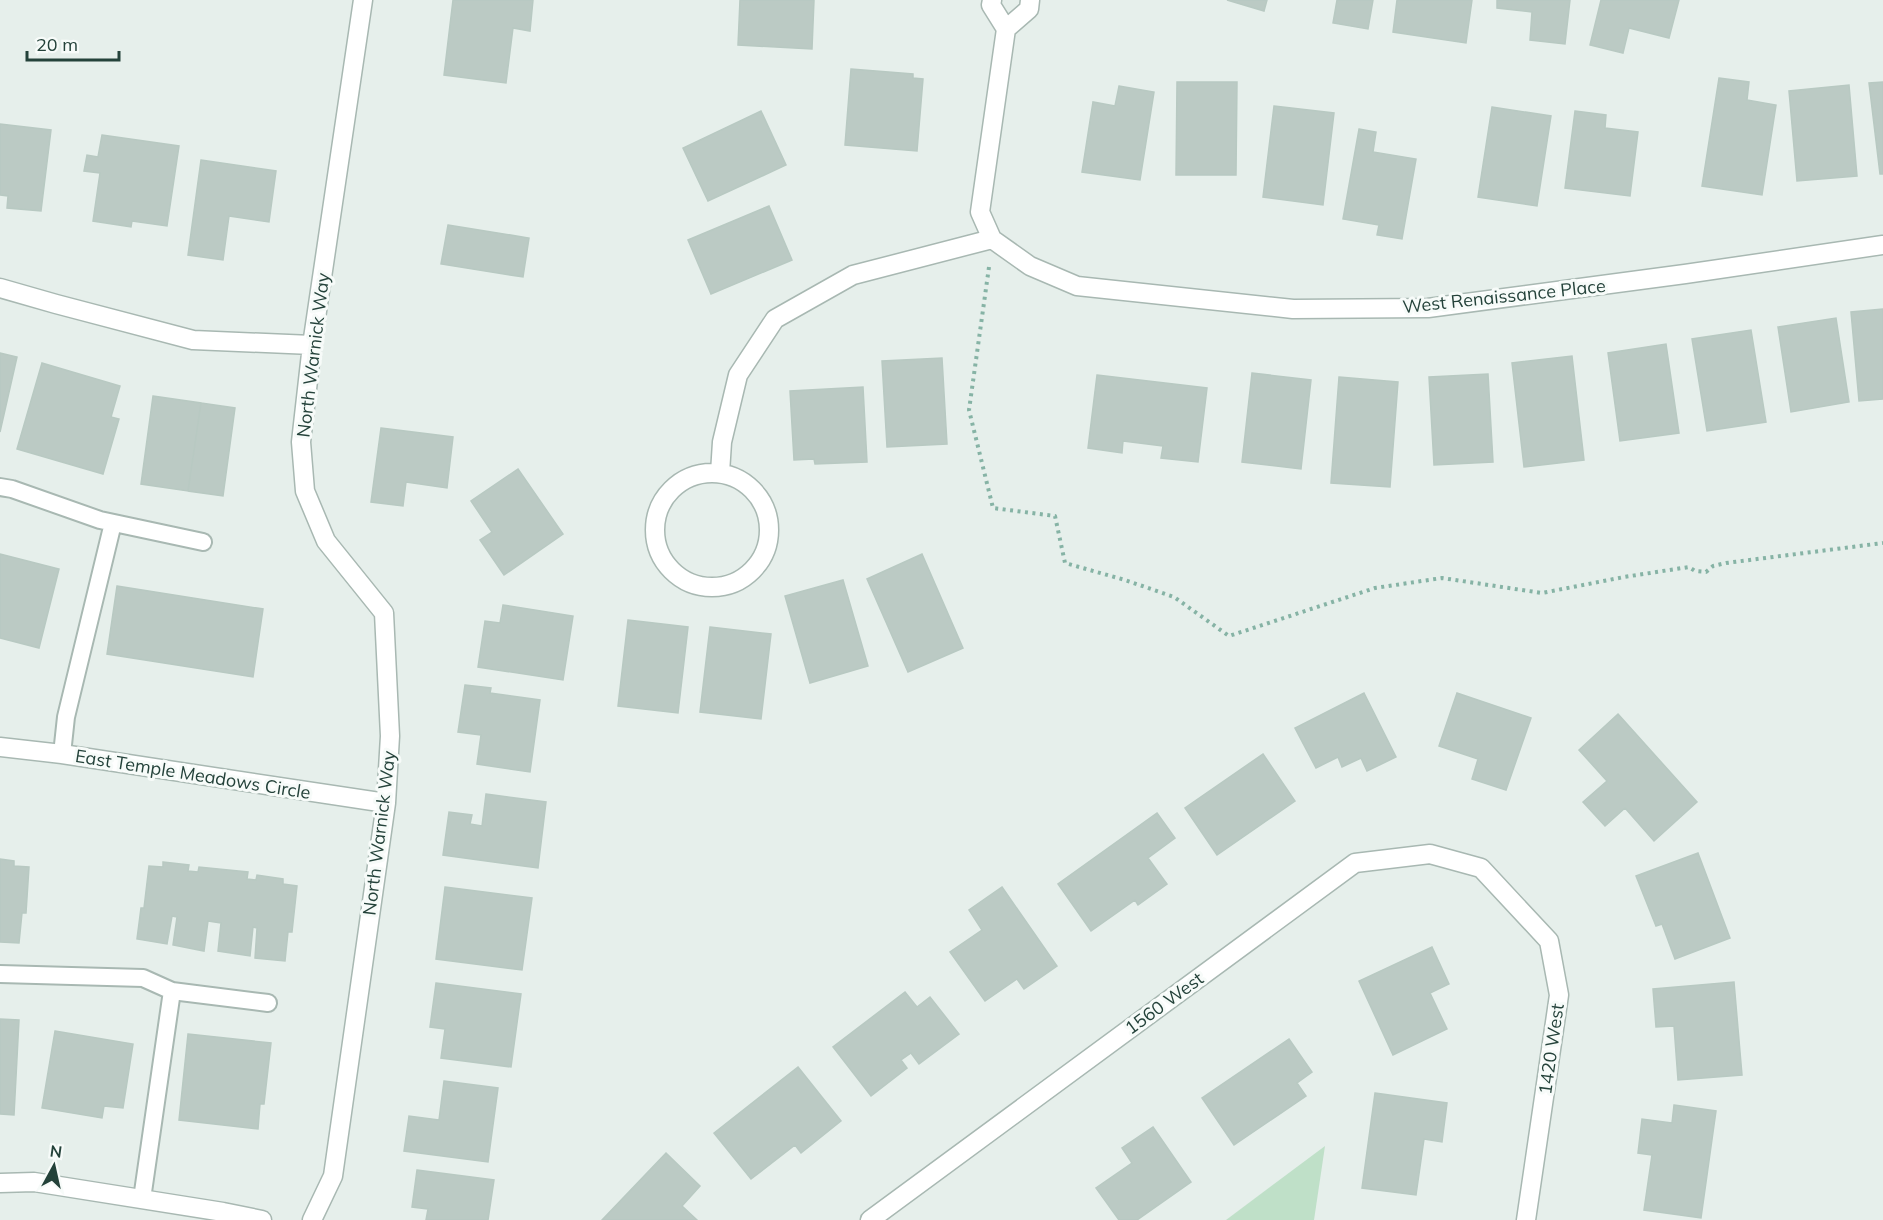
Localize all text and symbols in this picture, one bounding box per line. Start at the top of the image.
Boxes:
scale bar [27,24,118,62]
text: 20 m [36,33,78,56]
street label: North Warnick Way [291,271,335,439]
street label: West Renaissance Place [1401,274,1607,318]
street label: East Temple Meadows Circle [74,744,312,804]
street label: North Warnick Way [357,749,401,917]
street label: 1560 West [1120,967,1208,1039]
street label: 1420 West [1533,1002,1569,1096]
north arrow [24,1136,84,1196]
text: N [49,1140,63,1162]

